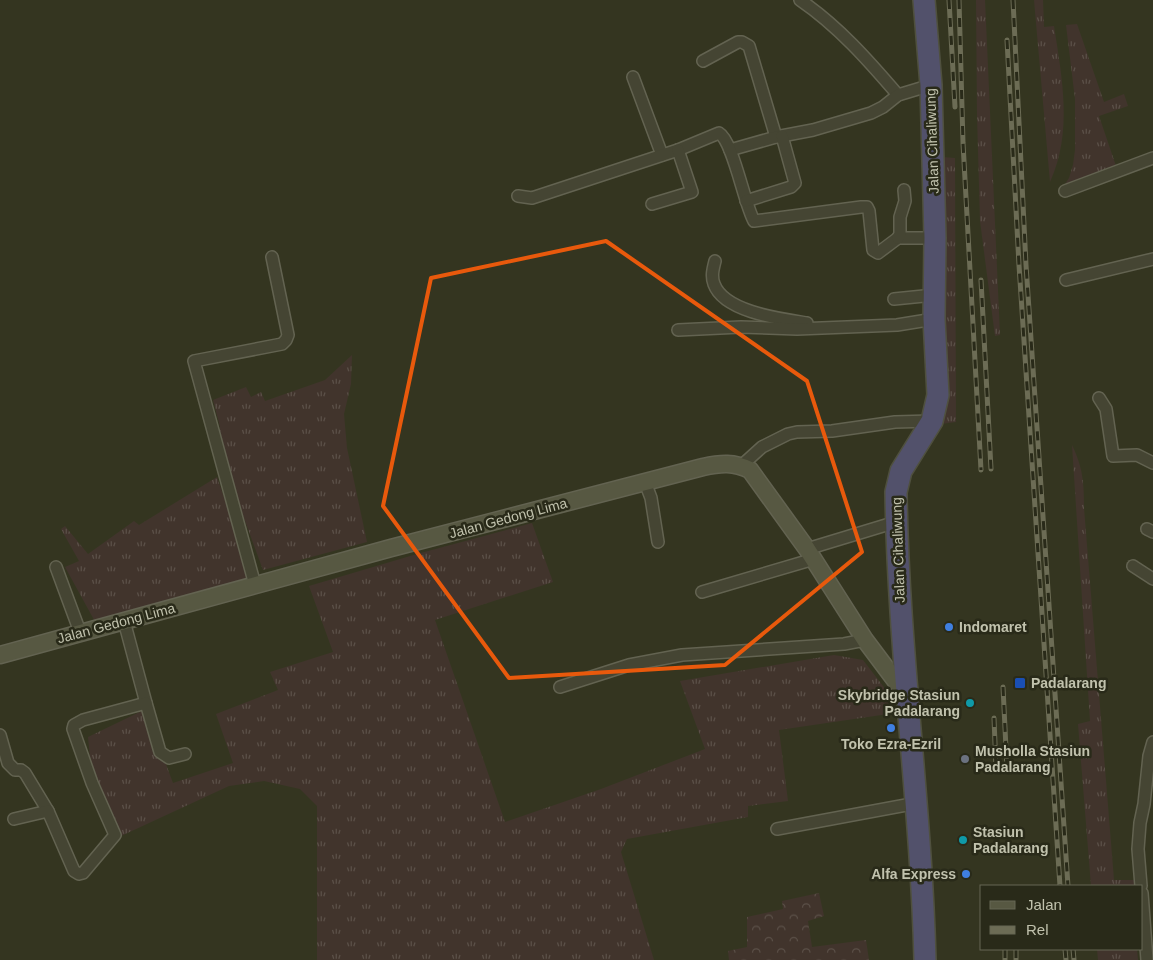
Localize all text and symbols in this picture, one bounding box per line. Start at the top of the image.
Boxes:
street label: Jalan Cihaliwung [922,88,942,194]
street label: Jalan Gedong Lima [447,495,569,541]
street label: Jalan Cihaliwung [888,497,908,603]
street label: Jalan Gedong Lima [55,600,177,646]
place label: Indomaret [959,619,1027,635]
marker: Indomaret [943,621,955,633]
place label: Padalarang [1031,675,1106,691]
marker: Padalarang [1013,676,1027,690]
place label: Skybridge Stasiun Padalarang [838,687,960,719]
marker: Skybridge Stasiun Padalarang [964,697,976,709]
marker: Toko Ezra-Ezril [885,722,897,734]
place label: Toko Ezra-Ezril [841,736,941,752]
place label: Musholla Stasiun Padalarang [975,743,1090,775]
marker: Musholla Stasiun Padalarang [959,753,971,765]
place label: Stasiun Padalarang [973,824,1048,856]
marker: Stasiun Padalarang [957,834,969,846]
place label: Alfa Express [871,866,956,882]
marker: Alfa Express [960,868,972,880]
legend [980,885,1143,950]
text: Jalan [1026,896,1062,913]
text: Rel [1026,921,1049,938]

